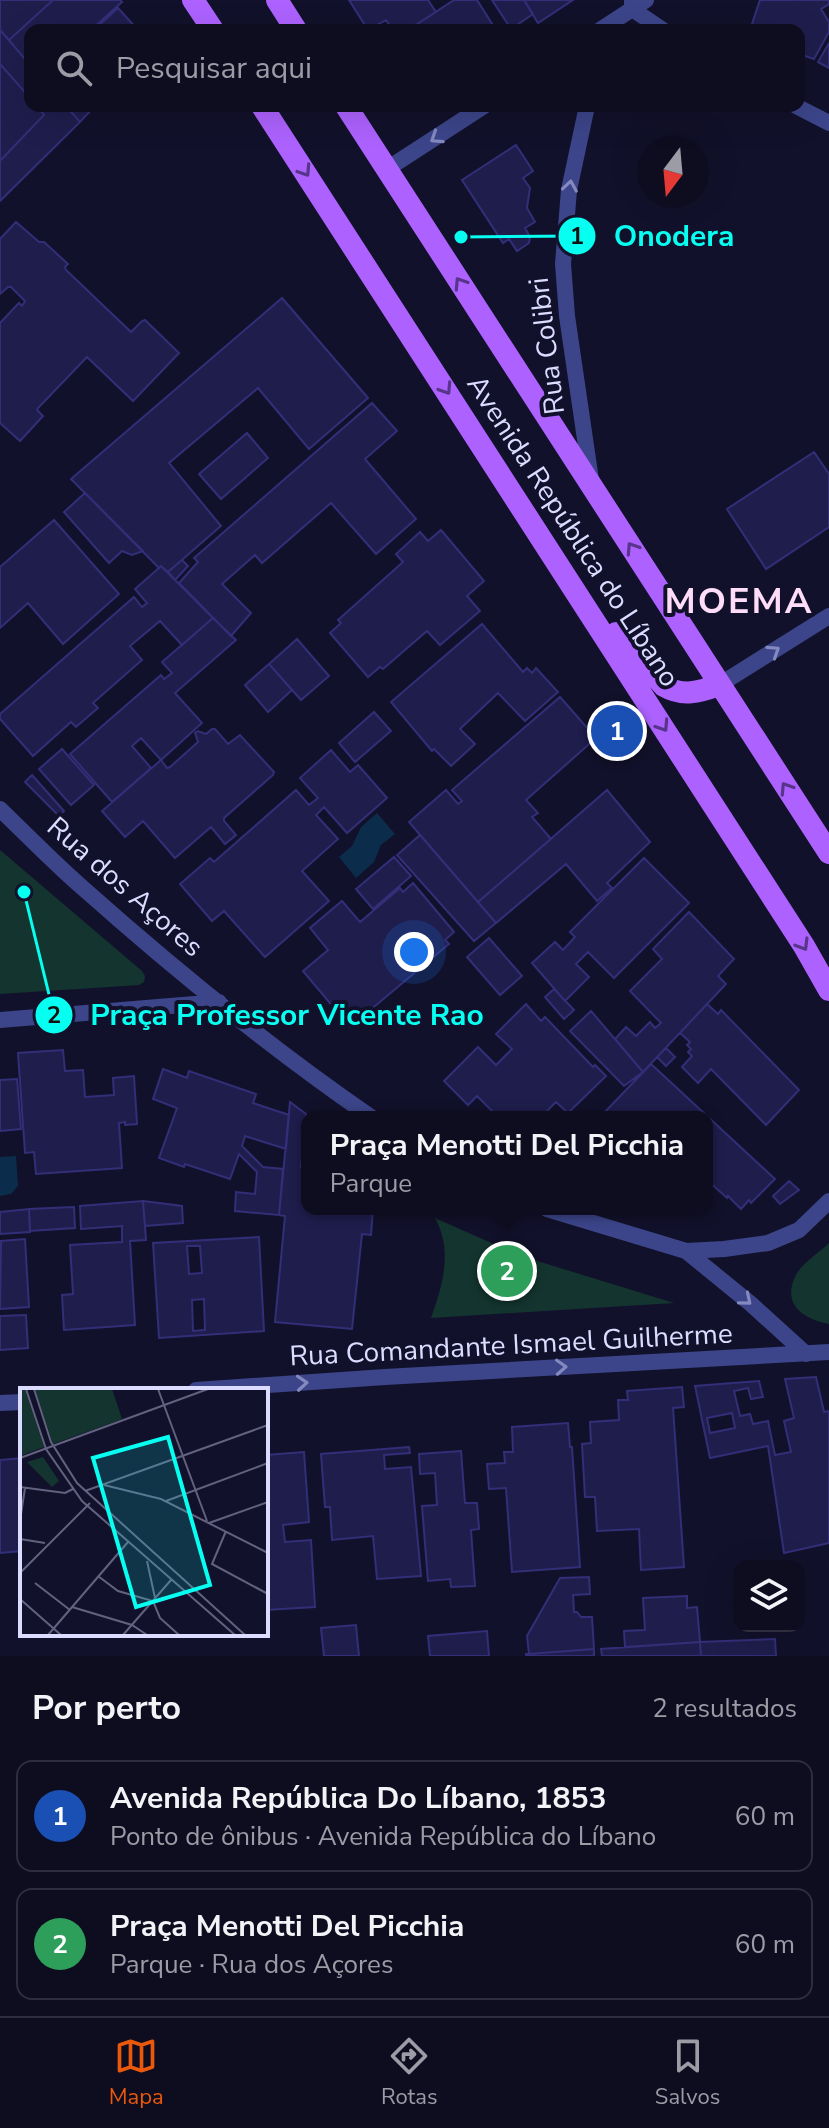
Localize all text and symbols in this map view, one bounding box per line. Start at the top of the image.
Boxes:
search box [24,24,805,112]
icon: search [52,46,96,90]
text: Pesquisar aqui [116,48,312,89]
one-way arrow [430,128,444,143]
north arrow [637,136,709,208]
one-way arrow [295,163,310,177]
one-way arrow [561,179,578,193]
callout: Onodera [557,209,750,263]
text: Onodera [614,216,734,257]
text: 1 [570,220,584,252]
street label: Rua Colibri [520,275,574,417]
one-way arrow [455,277,470,291]
street label: Avenida República do Líbano [458,368,688,694]
one-way arrow [437,381,452,395]
one-way arrow [626,542,641,557]
district label: MOEMA [664,577,814,626]
one-way arrow [766,646,780,661]
pin: 1 [591,701,643,761]
one-way arrow [653,717,668,732]
one-way arrow [781,782,796,796]
street label: Rua dos Açores [39,808,211,966]
your location [394,932,434,972]
one-way arrow [793,936,809,951]
callout: Praça Professor Vicente Rao [34,988,500,1042]
text: Praça Professor Vicente Rao [90,995,484,1036]
text: 2 [47,999,61,1031]
popup [301,1111,713,1215]
text: Praça Menotti Del Picchia [330,1125,684,1166]
text: Parque [330,1166,412,1201]
pin: 2 [481,1241,533,1301]
one-way arrow [737,1290,751,1305]
street label: Rua Comandante Ismael Guilherme [288,1314,734,1376]
one-way arrow [555,1359,568,1376]
one-way arrow [296,1375,309,1392]
inset map [20,1388,268,1636]
map controls [733,1560,805,1632]
button: layers [733,1560,805,1632]
text: Por perto [32,1685,181,1731]
text: 2 resultados [652,1691,797,1726]
text: Avenida República Do Líbano, 1853 [110,1778,606,1819]
text: 1 [52,1799,68,1834]
text: 60 m [735,1799,795,1834]
text: Ponto de ônibus · Avenida República do Líbano [110,1819,656,1854]
text: Praça Menotti Del Picchia [110,1906,464,1947]
text: 2 [52,1927,68,1962]
text: 60 m [735,1927,795,1962]
text: Parque · Rua dos Açores [110,1947,393,1982]
tab: Mapa [109,2034,164,2112]
tab: Rotas [381,2034,438,2112]
tab: Salvos [655,2034,720,2112]

